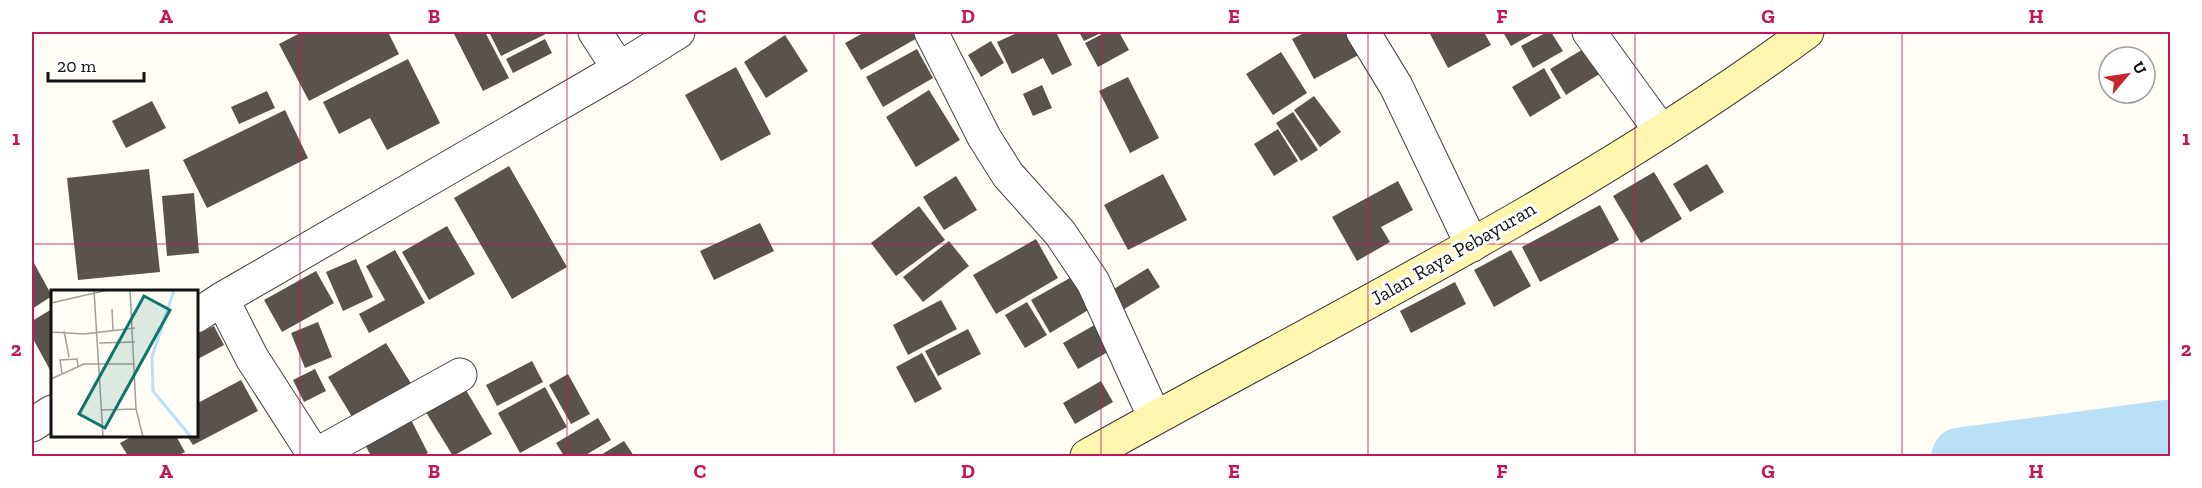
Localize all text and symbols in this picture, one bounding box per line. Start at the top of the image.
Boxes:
text: A [159,4,173,28]
text: B [428,4,440,28]
text: C [694,4,707,28]
text: D [961,4,975,28]
text: E [1228,4,1240,28]
text: F [1496,4,1508,28]
text: G [1761,4,1775,28]
text: H [2028,4,2044,28]
scale bar [48,45,144,83]
north arrow [2097,45,2157,105]
text: 20 m [57,55,97,77]
text: U [2129,58,2151,78]
text: 1 [12,126,20,150]
text: 1 [2182,126,2190,150]
street label: Jalan Raya Pebayuran [1366,196,1540,310]
inset map [51,290,198,437]
text: 2 [11,337,22,361]
text: 2 [2181,337,2192,361]
text: A [159,459,173,483]
text: B [428,459,440,483]
text: C [694,459,707,483]
text: D [961,459,975,483]
text: E [1228,459,1240,483]
text: F [1496,459,1508,483]
text: G [1761,459,1775,483]
text: H [2028,459,2044,483]

